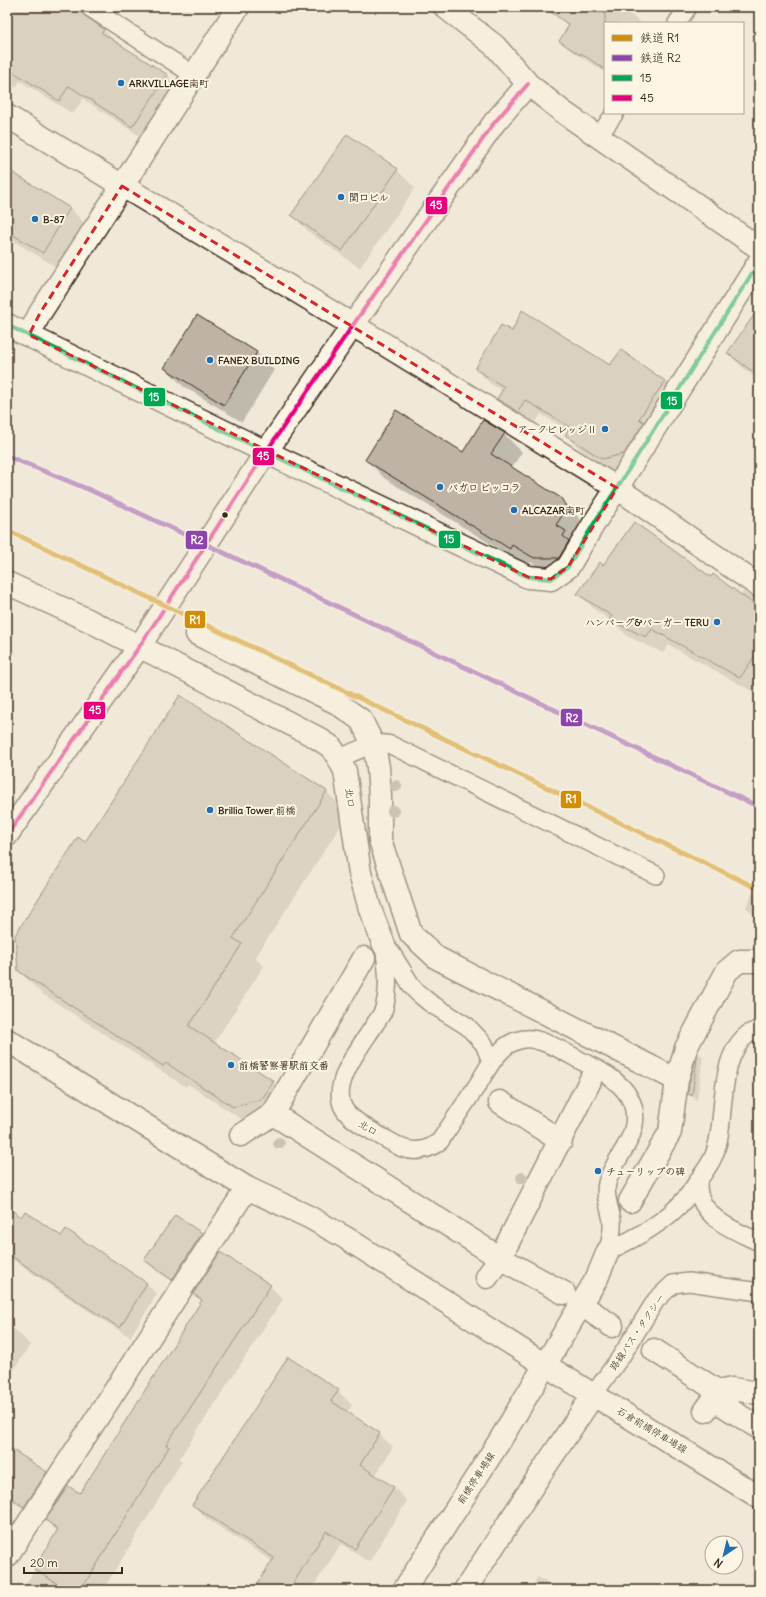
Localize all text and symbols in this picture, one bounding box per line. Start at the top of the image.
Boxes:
legend [604,22,744,114]
text: 鉄道 R1 [640,30,679,45]
text: 鉄道 R2 [640,50,681,65]
text: 15 [640,70,652,85]
place label: ARKVILLAGE南町 [129,77,209,90]
marker: ARKVILLAGE南町 [116,78,126,88]
text: 45 [640,90,654,105]
place label: 関口ビル [349,191,389,204]
marker: 関口ビル [336,192,346,202]
line badge: 45 [425,196,448,215]
text: 45 [430,198,442,212]
place label: B-87 [43,213,65,226]
marker: B-87 [30,214,40,224]
place label: FANEX BUILDING [218,354,300,367]
marker: FANEX BUILDING [205,355,215,365]
line badge: 15 [143,387,166,407]
text: 15 [149,390,159,404]
line badge: 15 [660,391,683,410]
text: 15 [667,394,677,408]
place label: アークビレッジⅡ [517,423,597,436]
marker: アークビレッジⅡ [600,424,610,434]
line badge: 45 [252,447,275,466]
text: 45 [257,449,269,463]
place label: バガロ ピッコラ [448,481,520,494]
marker: バガロ ピッコラ [435,482,445,492]
place label: ALCAZAR南町 [522,504,585,517]
marker: ALCAZAR南町 [509,505,519,515]
unlabelled marker [220,510,230,520]
line badge: R2 [185,530,208,550]
line badge: 15 [438,530,461,549]
text: 15 [444,532,454,546]
text: R2 [190,533,204,547]
line badge: R1 [184,610,206,629]
text: R1 [189,613,201,627]
place label: ハンバーグ&バーガー TERU [585,616,709,629]
marker: ハンバーグ&バーガー TERU [712,617,722,627]
line badge: 45 [83,701,106,720]
text: 45 [89,703,101,717]
line badge: R2 [560,708,583,727]
text: R2 [565,711,579,725]
street label: 北口 [342,787,358,809]
line badge: R1 [560,790,582,809]
text: R1 [565,792,577,806]
place label: Brillia Tower 前橋 [218,804,296,817]
marker: Brillia Tower 前橋 [205,805,215,815]
place label: 前橋警察署駅前交番 [239,1059,329,1072]
marker: 前橋警察署駅前交番 [226,1060,236,1070]
street label: 北口 [356,1117,380,1139]
place label: チューリップの碑 [606,1165,685,1178]
marker: チューリップの碑 [593,1166,603,1176]
street label: 路線バス・タクシー [606,1291,668,1373]
street label: 石倉前橋停車場線 [614,1404,690,1456]
street label: 前橋停車場線 [454,1449,498,1507]
north arrow [704,1535,744,1575]
scale bar [24,1549,122,1575]
text: 20 m [30,1555,58,1570]
text: N [711,1555,725,1571]

